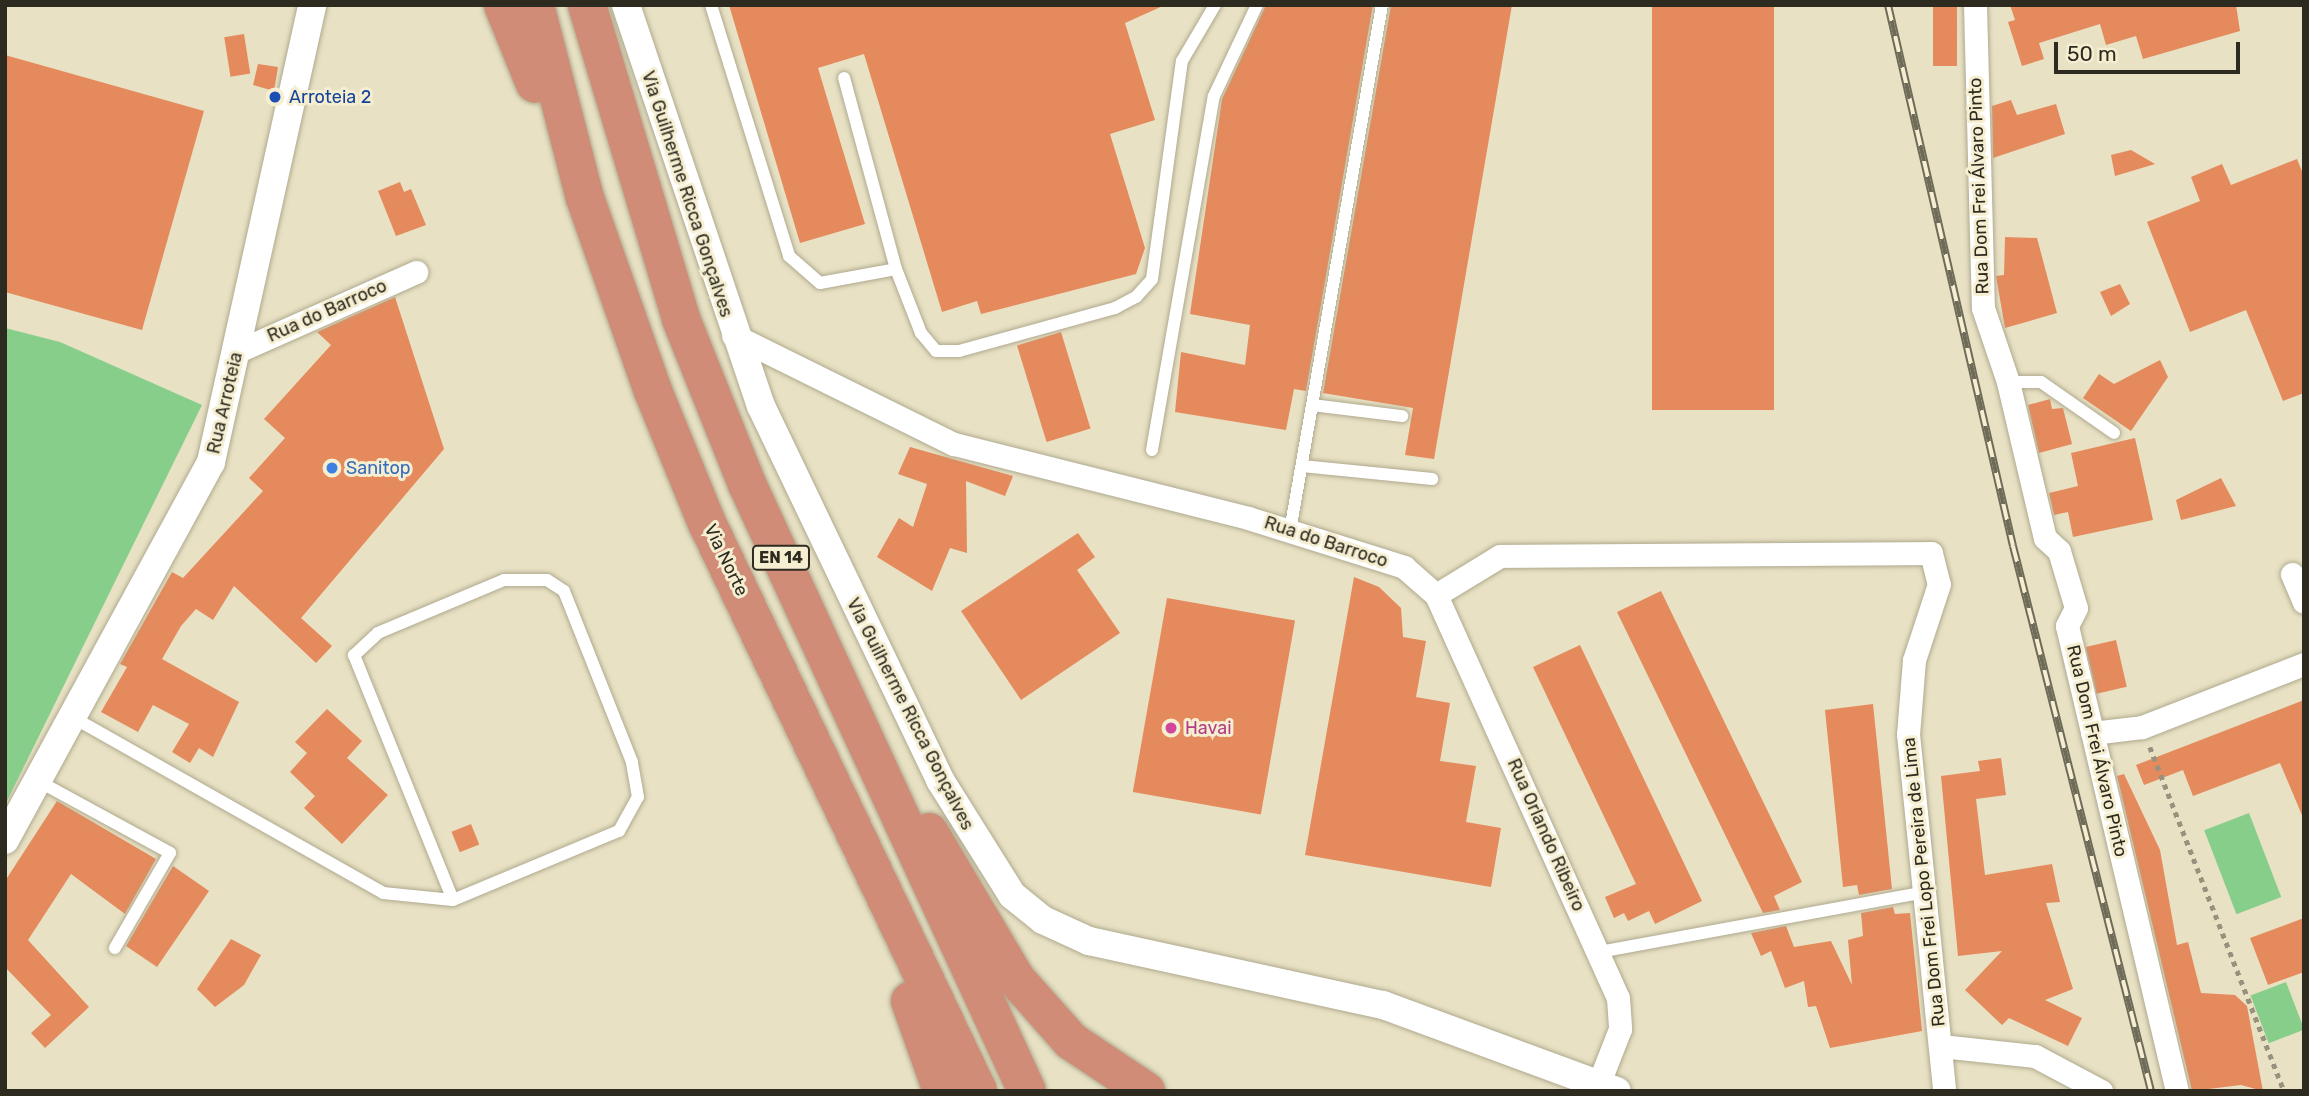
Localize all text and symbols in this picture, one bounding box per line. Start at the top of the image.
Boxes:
scale bar [2057,28,2242,72]
text: 50 m [2067,41,2117,66]
street label: Via Guilherme Ricca Gonçalves [637,68,737,320]
street label: Rua Dom Frei Álvaro Pinto [1964,77,1994,295]
place label: Arroteia 2 [289,86,371,108]
marker: Arroteia 2 [267,89,283,105]
street label: Rua do Barroco [264,275,390,347]
street label: Rua Arroteia [203,350,247,456]
place label: Sanitop [346,457,410,479]
marker: Sanitop [324,460,340,476]
street label: Rua do Barroco [1262,512,1390,572]
street label: Via Norte [699,521,753,599]
road number: EN 14 [751,545,811,570]
street label: Via Guilherme Ricca Gonçalves [842,594,978,834]
street label: Rua Dom Frei Álvaro Pinto [2062,643,2132,859]
place label: Havai [1185,717,1232,739]
marker: Havai [1163,720,1179,736]
street label: Rua Dom Frei Lopo Pereira de Lima [1898,736,1950,1028]
street label: Rua Orlando Ribeiro [1503,755,1589,915]

